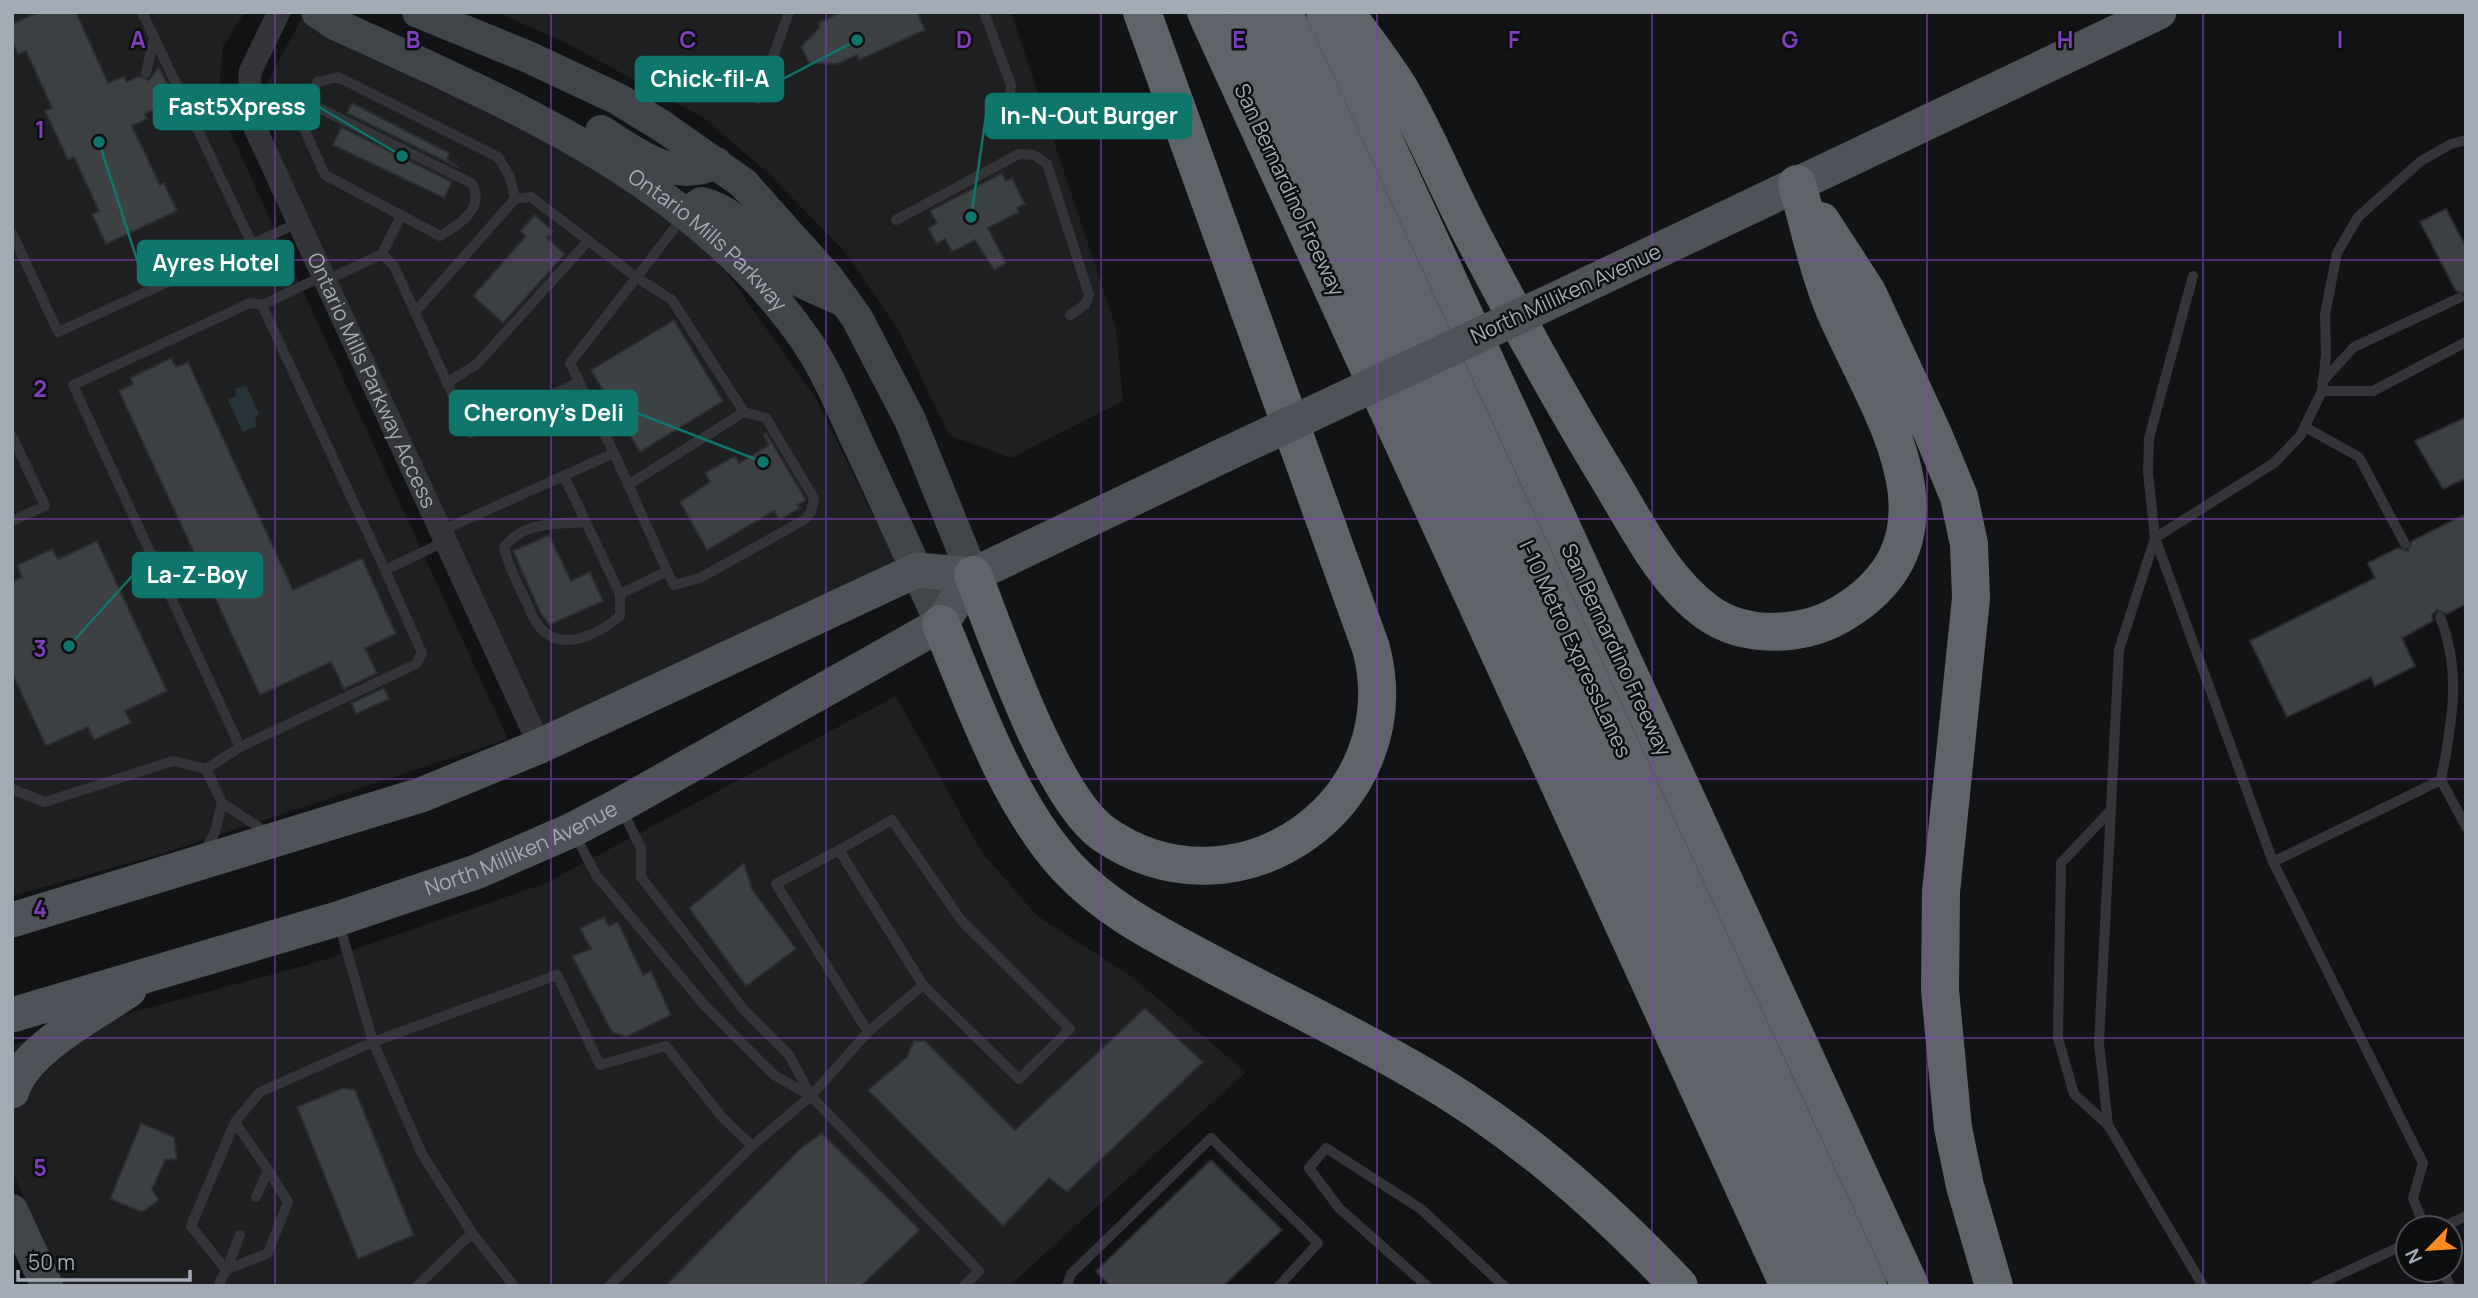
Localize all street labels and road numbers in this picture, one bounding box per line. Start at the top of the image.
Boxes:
street label: San Bernardino Freeway [1228,79,1352,300]
street label: Ontario Mills Parkway [623,162,794,317]
street label: North Milliken Avenue [1466,237,1666,350]
street label: Ontario Mills Parkway Access [301,248,443,512]
street label: I-10 Metro ExpressLanes [1513,535,1639,762]
street label: San Bernardino Freeway [1555,539,1679,760]
street label: North Milliken Avenue [421,794,622,901]

